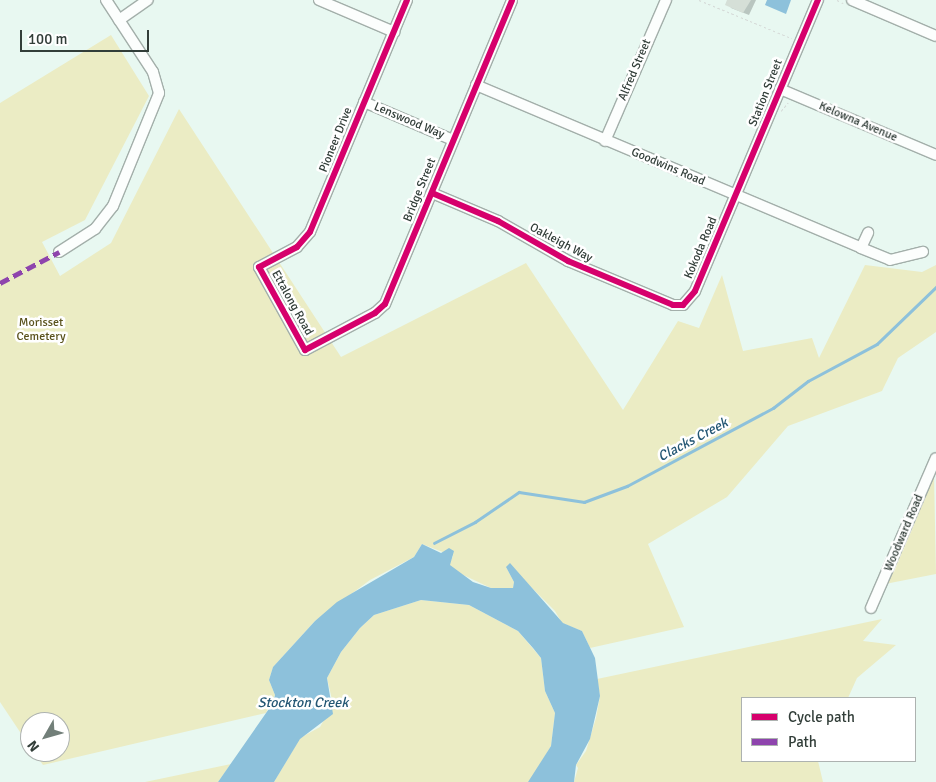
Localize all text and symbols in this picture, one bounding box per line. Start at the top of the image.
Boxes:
scale bar [22,20,151,52]
text: 100 m [28,30,68,48]
street label: Alfred Street [616,37,654,103]
street label: Station Street [746,57,786,129]
street label: Kelowna Avenue [817,99,899,145]
street label: Lenswood Way [372,100,446,142]
street label: Pioneer Drive [316,105,356,175]
street label: Goodwins Road [629,145,707,189]
street label: Bridge Street [401,156,439,224]
street label: Kokoda Road [681,215,721,281]
street label: Oakleigh Way [527,220,595,266]
street label: Ettalong Road [268,268,316,338]
park label: Morisset Cemetery [16,316,66,344]
water label: Clacks Creek [655,415,731,465]
street label: Woodward Road [881,492,927,574]
water label: Stockton Creek [258,695,348,711]
legend [741,697,916,762]
text: Cycle path [788,708,855,726]
north arrow [20,712,70,762]
text: Path [788,733,817,751]
text: N [24,737,43,755]

